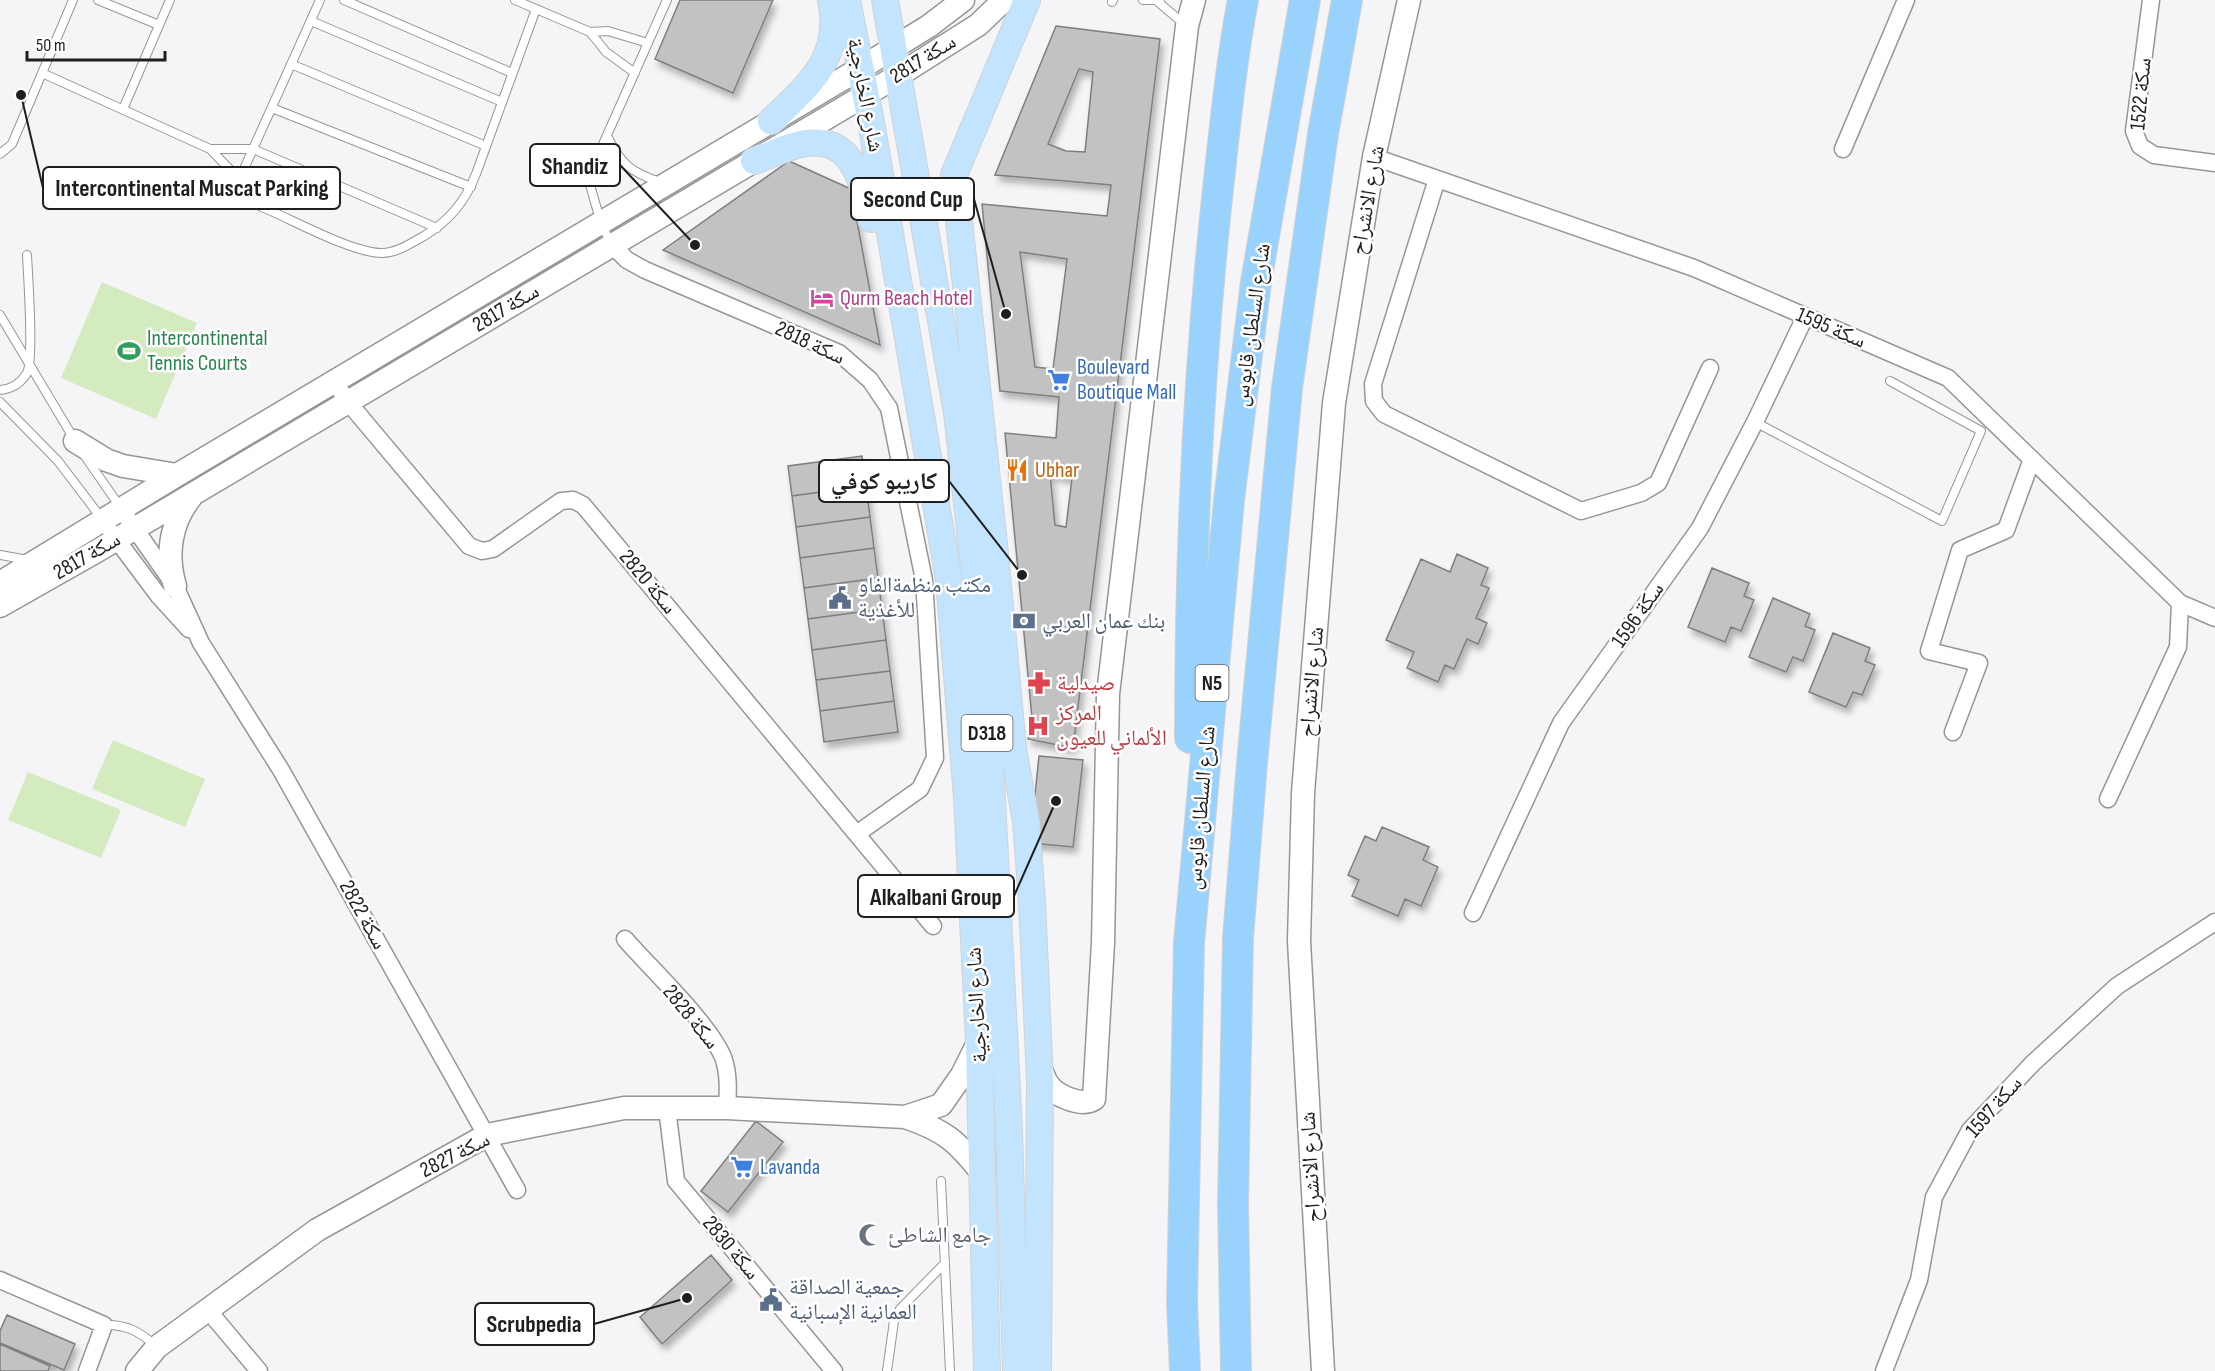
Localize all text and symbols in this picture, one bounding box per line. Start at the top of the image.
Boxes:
scale bar [27,24,165,62]
street label: سكة 2817 [885,28,961,90]
text: 50 m [36,35,66,56]
street label: شارع الخارجية [841,36,889,154]
street label: سكة 1522 [2124,57,2158,131]
street label: شارع الانشراح [1345,143,1391,257]
callout: Shandiz [530,144,620,186]
text: Shandiz [542,152,608,181]
callout: Intercontinental Muscat Parking [43,167,340,209]
text: Intercontinental Muscat Parking [55,174,329,203]
callout: Second Cup [851,178,974,220]
text: Second Cup [863,185,963,214]
street label: شارع السلطان قابوس [1227,242,1277,408]
street label: سكة 2817 [468,278,544,338]
hotel icon: Qurm Beach Hotel [809,285,835,311]
place label: Qurm Beach Hotel [840,285,973,312]
street label: سكة 1595 [1792,301,1870,355]
street label: سكة 2818 [771,315,849,371]
place label: Intercontinental Tennis Courts [147,325,268,377]
sports icon: Intercontinental Tennis Courts [116,338,142,364]
place label: Boulevard Boutique Mall [1077,354,1176,406]
supermarket icon: Boulevard Boutique Mall [1046,367,1072,393]
restaurant icon: Ubhar [1004,457,1030,483]
place label: Ubhar [1035,457,1079,484]
callout: كاريبو كوفي [819,460,949,502]
text: كاريبو كوفي [831,467,938,500]
street label: سكة 2817 [49,526,125,586]
street label: سكة 2820 [613,544,683,620]
place label: مكتب منظمةالفاو للأغذية [858,572,991,624]
street label: سكة 1596 [1606,577,1670,653]
public building icon: مكتب منظمةالفاو للأغذية [827,585,853,611]
bank icon: بنك عمان العربي [1011,608,1037,634]
place label: بنك عمان العربي [1042,608,1165,637]
street label: شارع الانشراح [1294,626,1330,738]
road number: N5 [1196,665,1228,701]
pharmacy icon: صيدلية [1026,670,1052,696]
place label: صيدلية [1057,670,1115,697]
place label: المركز الألماني للعيون [1055,700,1167,754]
hospital icon: المركز الألماني للعيون [1025,713,1051,739]
road number: D318 [962,715,1012,751]
street label: شارع السلطان قابوس [1180,725,1222,891]
callout: Alkalbani Group [858,875,1014,917]
street label: سكة 2822 [333,876,393,954]
text: Alkalbani Group [869,883,1002,912]
street label: شارع الخارجية [960,946,994,1064]
street label: سكة 2828 [657,979,725,1055]
street label: سكة 1597 [1960,1071,2028,1143]
street label: شارع الانشراح [1295,1111,1327,1223]
street label: سكة 2827 [415,1126,495,1184]
supermarket icon: Lavanda [729,1154,755,1180]
place label: Lavanda [760,1154,820,1181]
street label: سكة 2830 [696,1210,766,1286]
mosque icon: جامع الشاطئ [857,1222,883,1248]
place label: جامع الشاطئ [888,1222,991,1249]
place label: جمعية الصداقة العمانية الإسبانية [789,1274,917,1326]
public building icon: جمعية الصداقة العمانية الإسبانية [758,1287,784,1313]
callout: Scrubpedia [475,1303,594,1345]
text: Scrubpedia [487,1310,581,1339]

